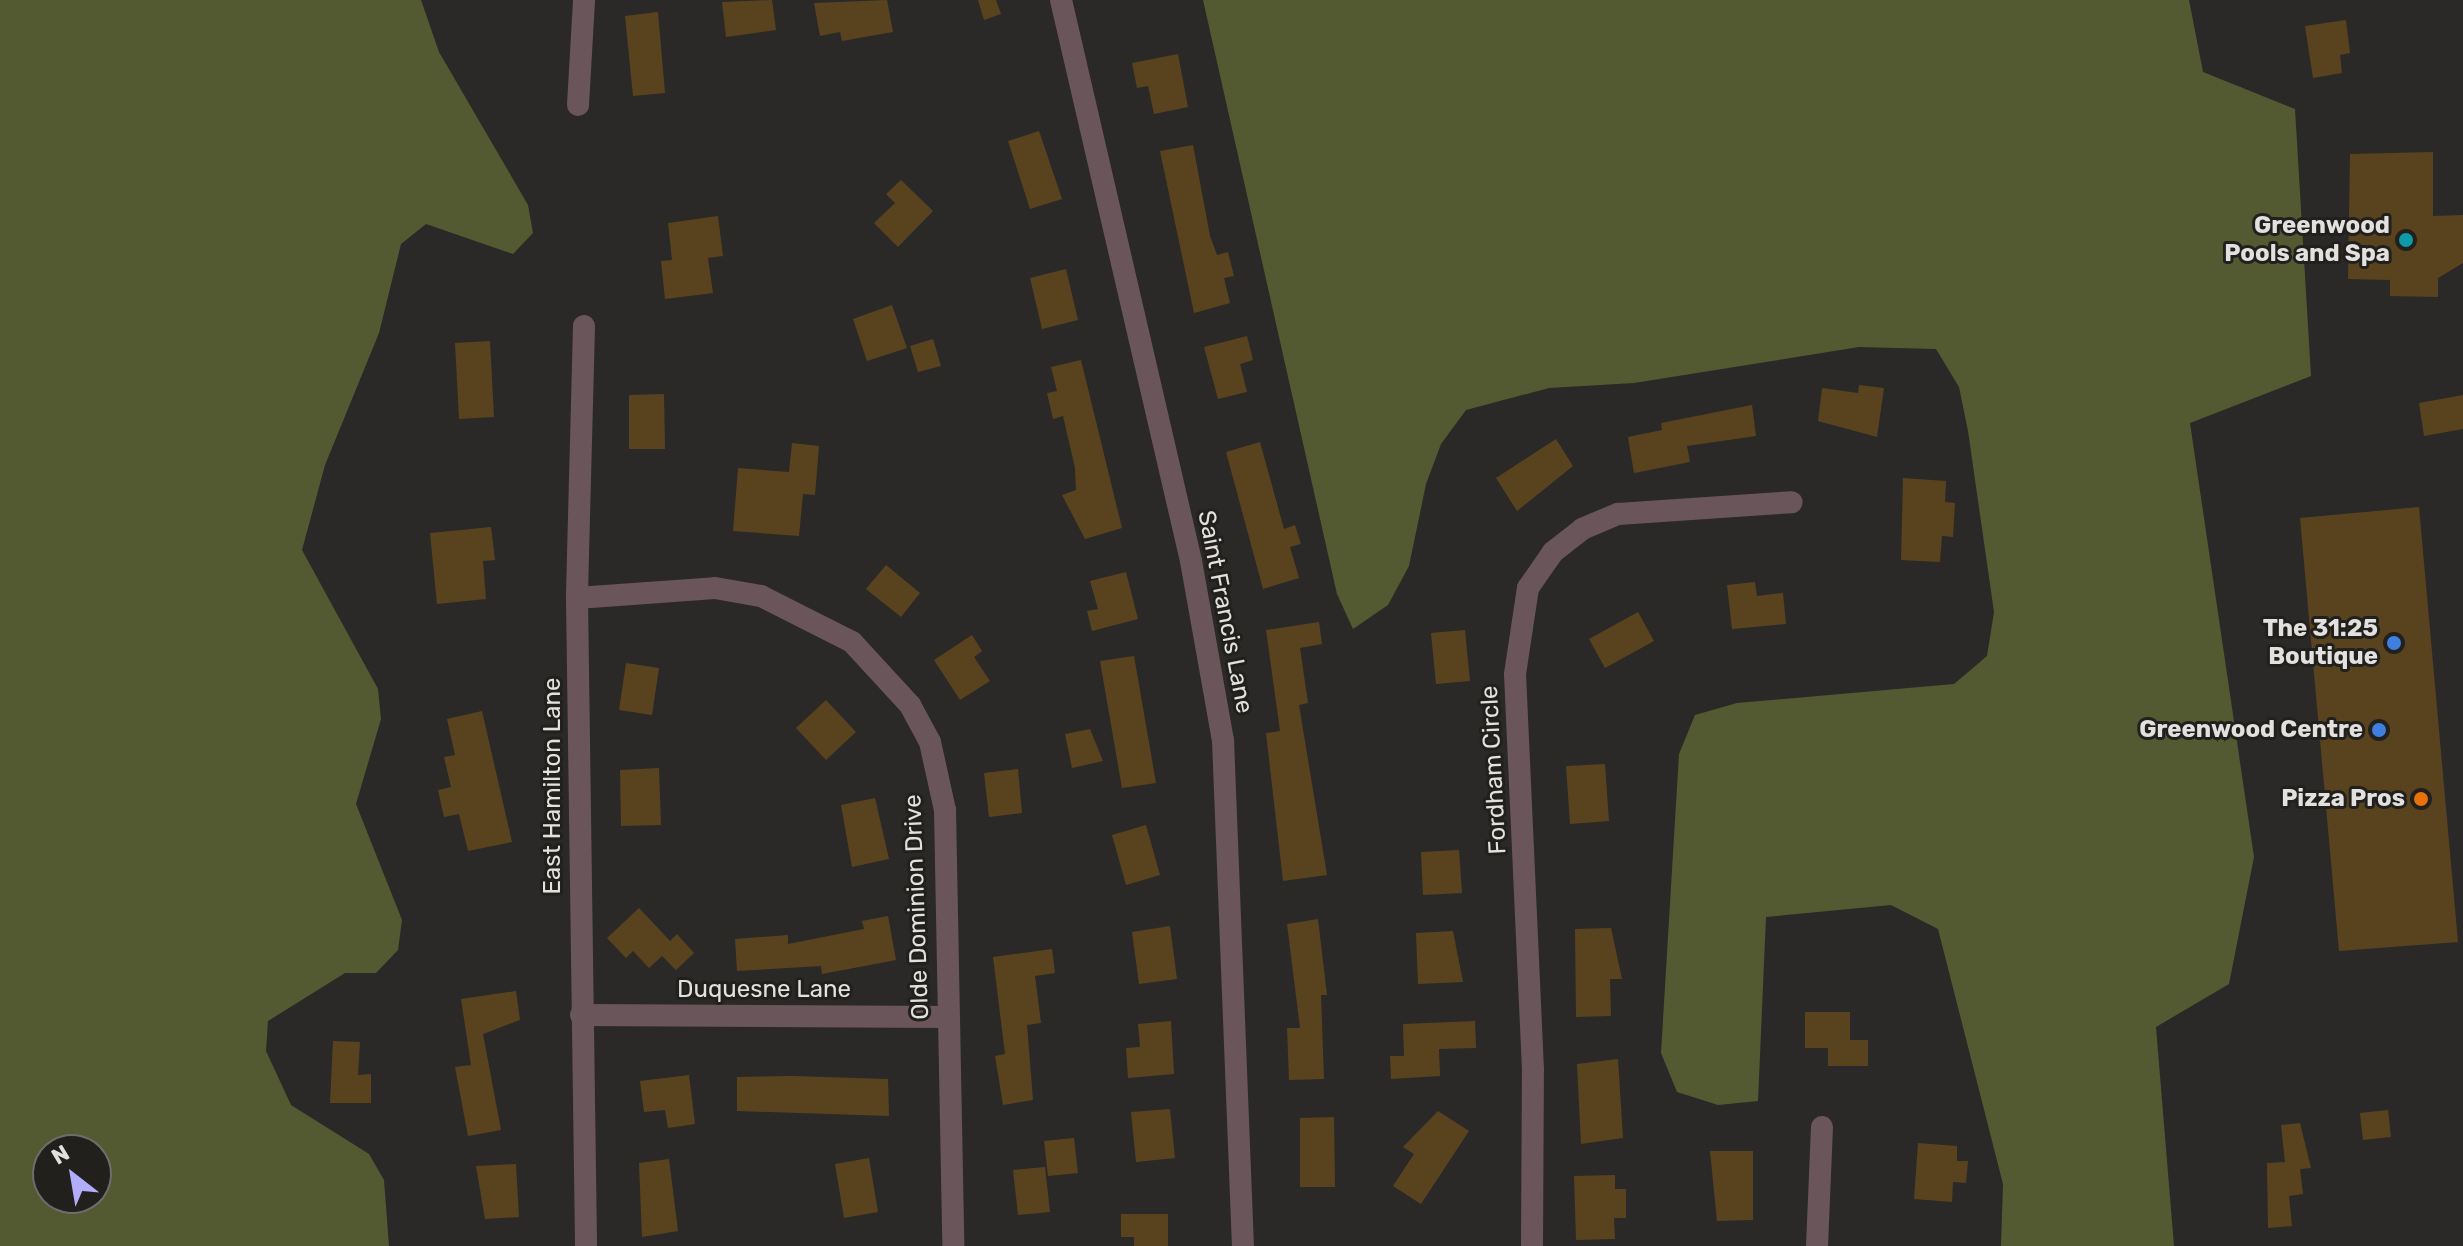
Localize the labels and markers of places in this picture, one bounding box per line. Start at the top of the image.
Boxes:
place label: Greenwood Pools and Spa [2224,212,2390,268]
marker: Greenwood Pools and Spa [2397,231,2415,249]
place label: The 31:25 Boutique [2263,615,2378,671]
marker: The 31:25 Boutique [2385,634,2403,652]
place label: Greenwood Centre [2139,716,2363,744]
marker: Greenwood Centre [2370,721,2388,739]
place label: Pizza Pros [2281,785,2405,813]
marker: Pizza Pros [2412,790,2430,808]

